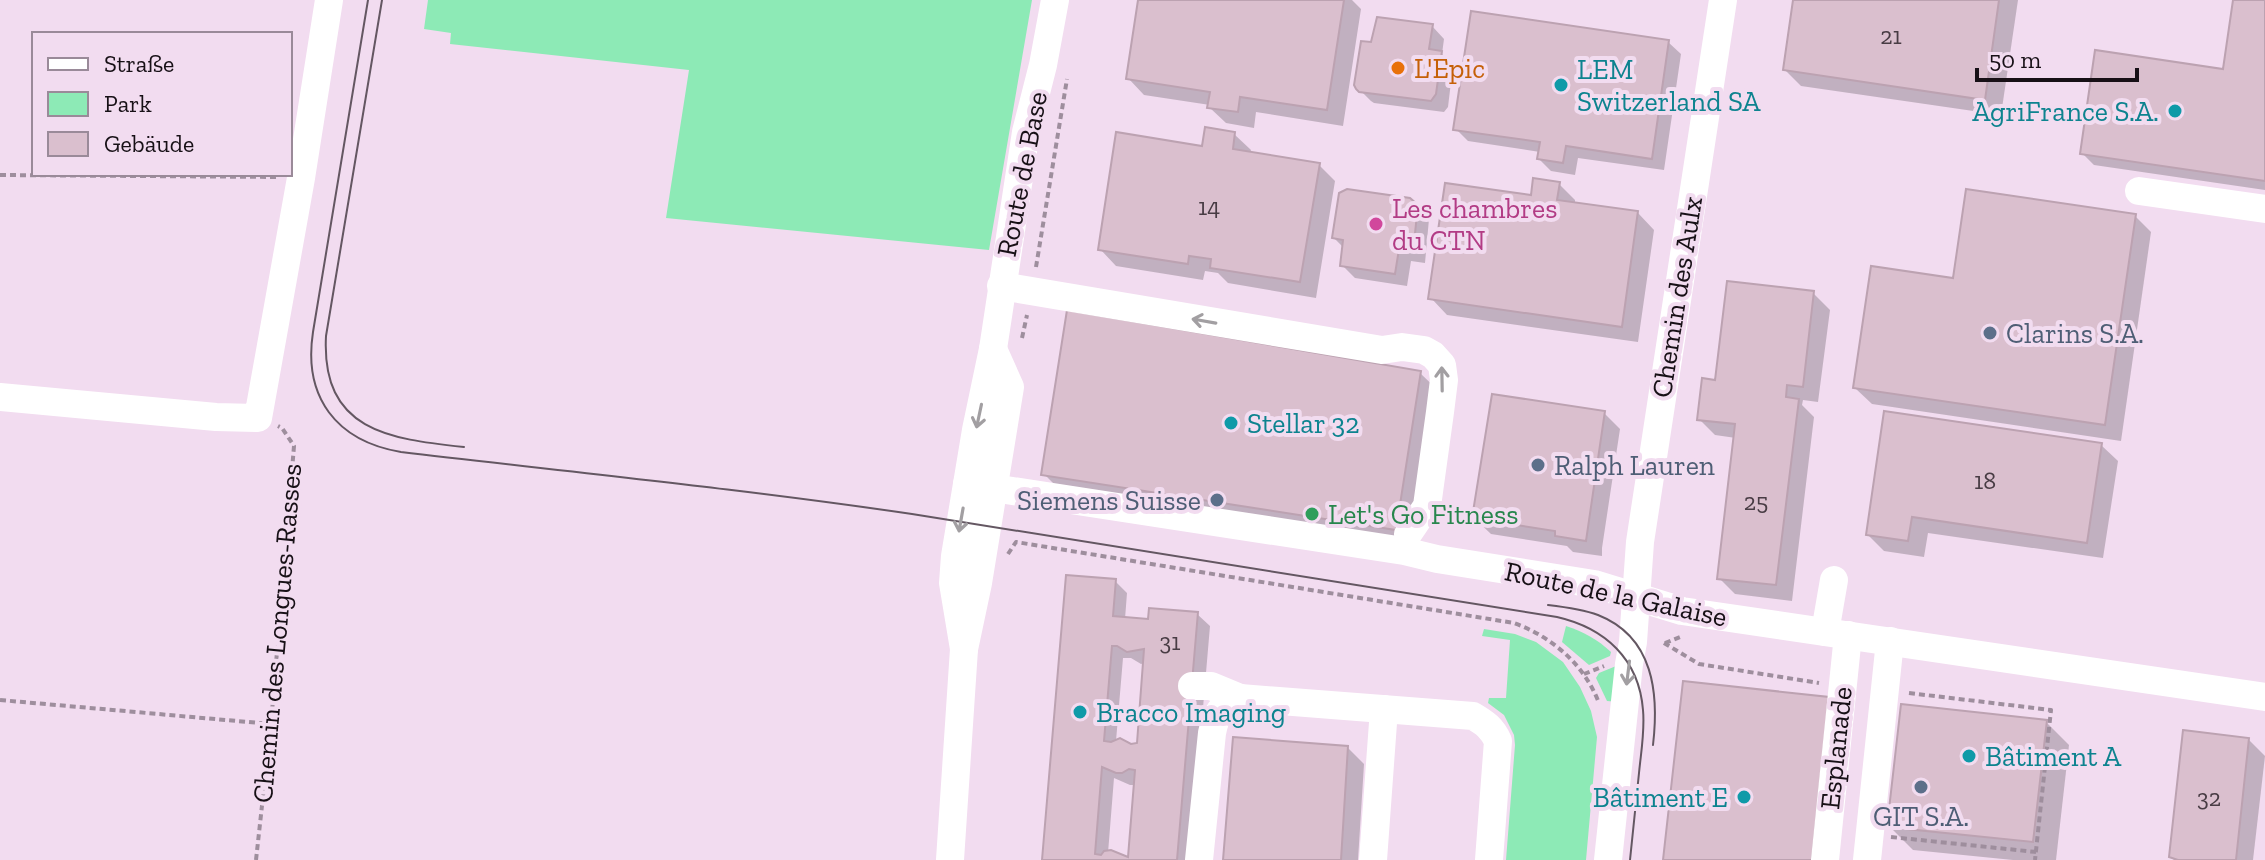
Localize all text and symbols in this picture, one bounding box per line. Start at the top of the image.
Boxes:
house number: 21 [1880,21,1902,50]
legend [32,32,292,176]
scale bar [1977,32,2137,82]
text: 50 m [1989,45,2042,74]
text: Straße [104,49,174,78]
place label: L'Epic [1414,52,1485,85]
place label: LEM Switzerland SA [1577,53,1761,118]
marker: L'Epic [1389,59,1407,77]
marker: LEM Switzerland SA [1552,76,1570,94]
text: Park [104,89,152,118]
street label: Route de Base [990,89,1054,259]
place label: AgriFrance S.A. [1972,95,2159,128]
marker: AgriFrance S.A. [2166,102,2184,120]
text: Gebäude [104,129,194,158]
house number: 14 [1198,192,1220,221]
place label: Les chambres du CTN [1392,192,1557,257]
street label: Chemin des Aulx [1645,194,1709,400]
marker: Les chambres du CTN [1367,215,1385,233]
one-way arrow [1192,313,1218,328]
place label: Clarins S.A. [2006,317,2144,350]
marker: Clarins S.A. [1981,324,1999,342]
one-way arrow [1434,366,1450,393]
one-way arrow [971,403,986,429]
place label: Stellar 32 [1247,407,1360,440]
marker: Stellar 32 [1222,414,1240,432]
place label: Ralph Lauren [1554,449,1715,482]
marker: Ralph Lauren [1529,456,1547,474]
street label: Chemin des Longues-Rasses [246,462,308,804]
house number: 18 [1974,466,1996,495]
place label: Siemens Suisse [1017,484,1201,517]
house number: 25 [1744,487,1768,516]
marker: Siemens Suisse [1208,491,1226,509]
place label: Let's Go Fitness [1328,498,1518,531]
marker: Let's Go Fitness [1303,505,1321,523]
one-way arrow [953,507,968,532]
street label: Route de la Galaise [1502,554,1730,634]
house number: 31 [1160,627,1180,656]
one-way arrow [1620,660,1635,685]
street label: Esplanade [1813,685,1859,811]
place label: Bracco Imaging [1096,696,1286,729]
marker: Bracco Imaging [1071,703,1089,721]
place label: Bâtiment A [1985,740,2122,773]
marker: Bâtiment A [1960,747,1978,765]
marker: GIT S.A. [1912,778,1930,796]
place label: Bâtiment E [1593,781,1728,814]
house number: 32 [2197,783,2221,812]
marker: Bâtiment E [1735,788,1753,806]
place label: GIT S.A. [1873,800,1969,833]

